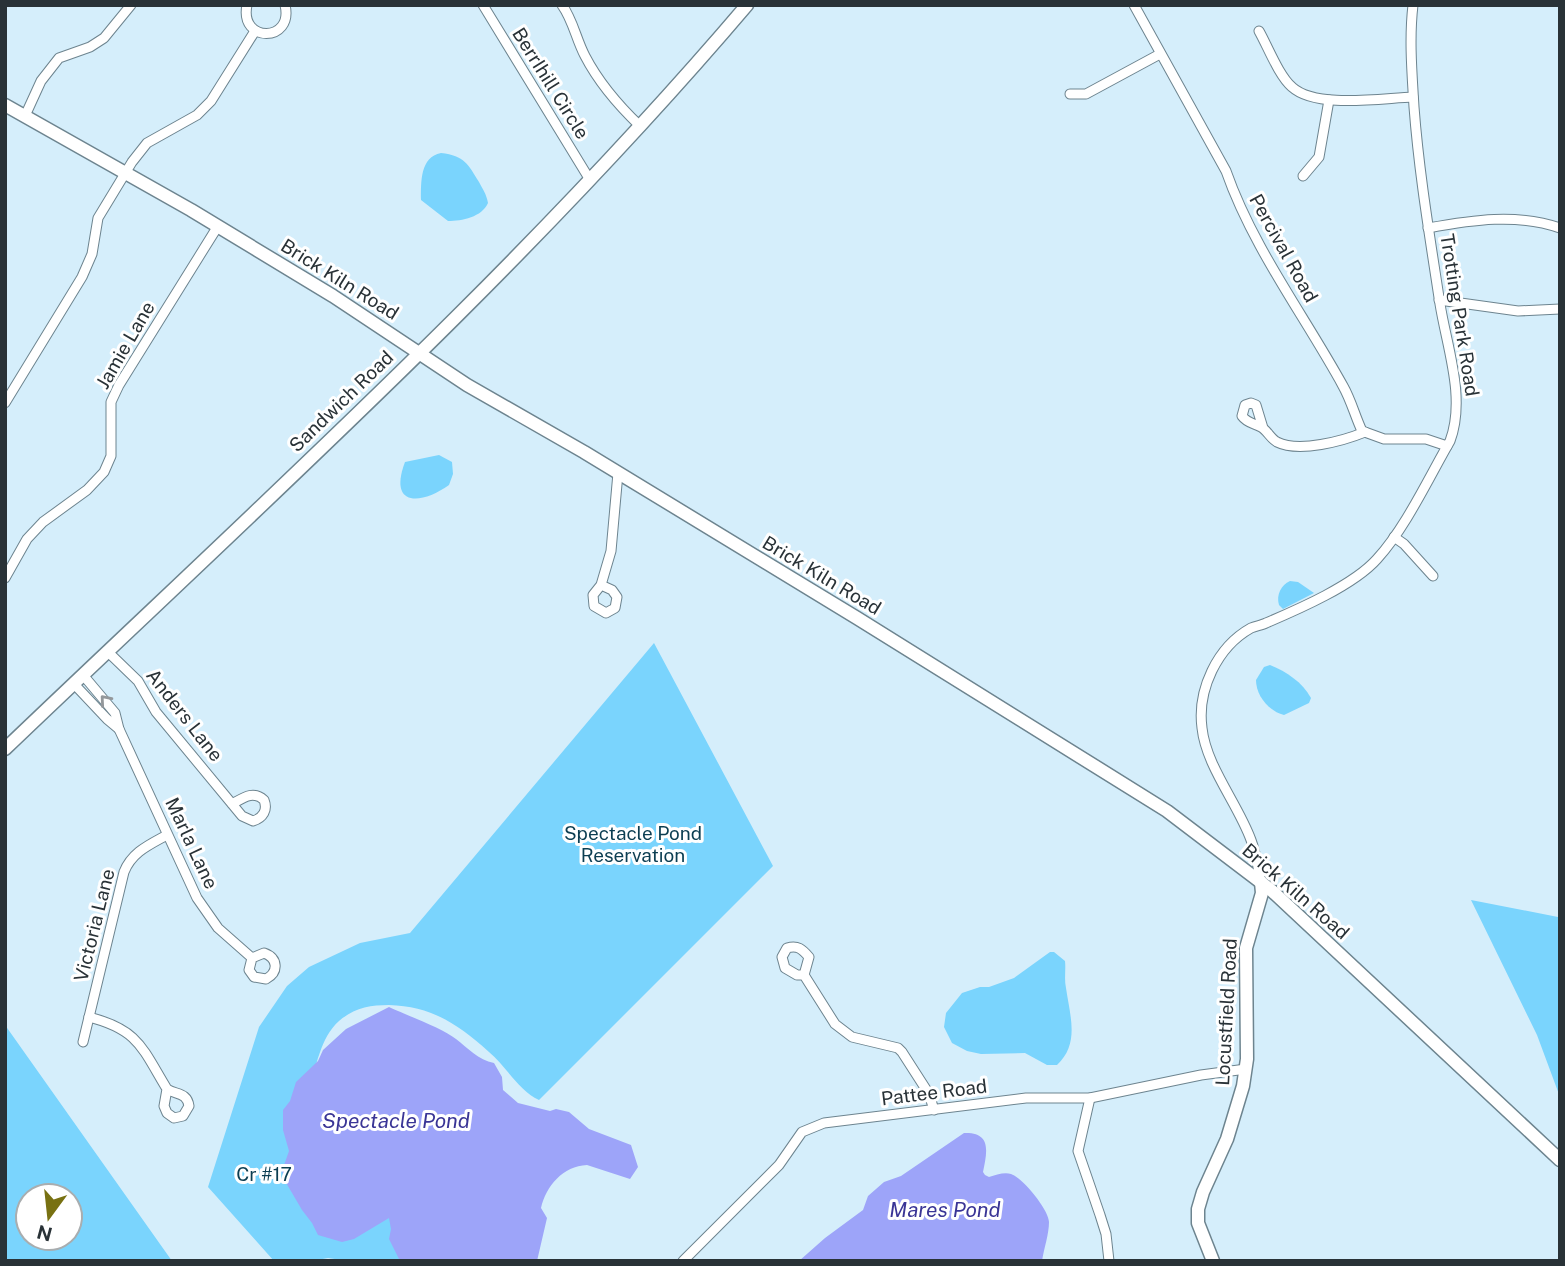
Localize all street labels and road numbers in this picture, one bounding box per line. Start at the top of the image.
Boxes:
street label: BerrIhill Circle [508,23,594,143]
street label: Percival Road [1245,190,1323,306]
street label: Trotting Park Road [1436,232,1484,398]
street label: Brick Kiln Road [277,234,403,324]
street label: Jamie Lane [91,297,159,393]
street label: Sandwich Road [285,346,397,456]
street label: Brick Kiln Road [759,531,885,619]
street label: Anders Lane [142,664,228,766]
street label: Marla Lane [161,794,223,892]
street label: Brick Kiln Road [1238,839,1354,943]
street label: Victoria Lane [69,866,119,984]
street label: Locustfield Road [1211,938,1241,1086]
street label: Pattee Road [880,1075,988,1109]

